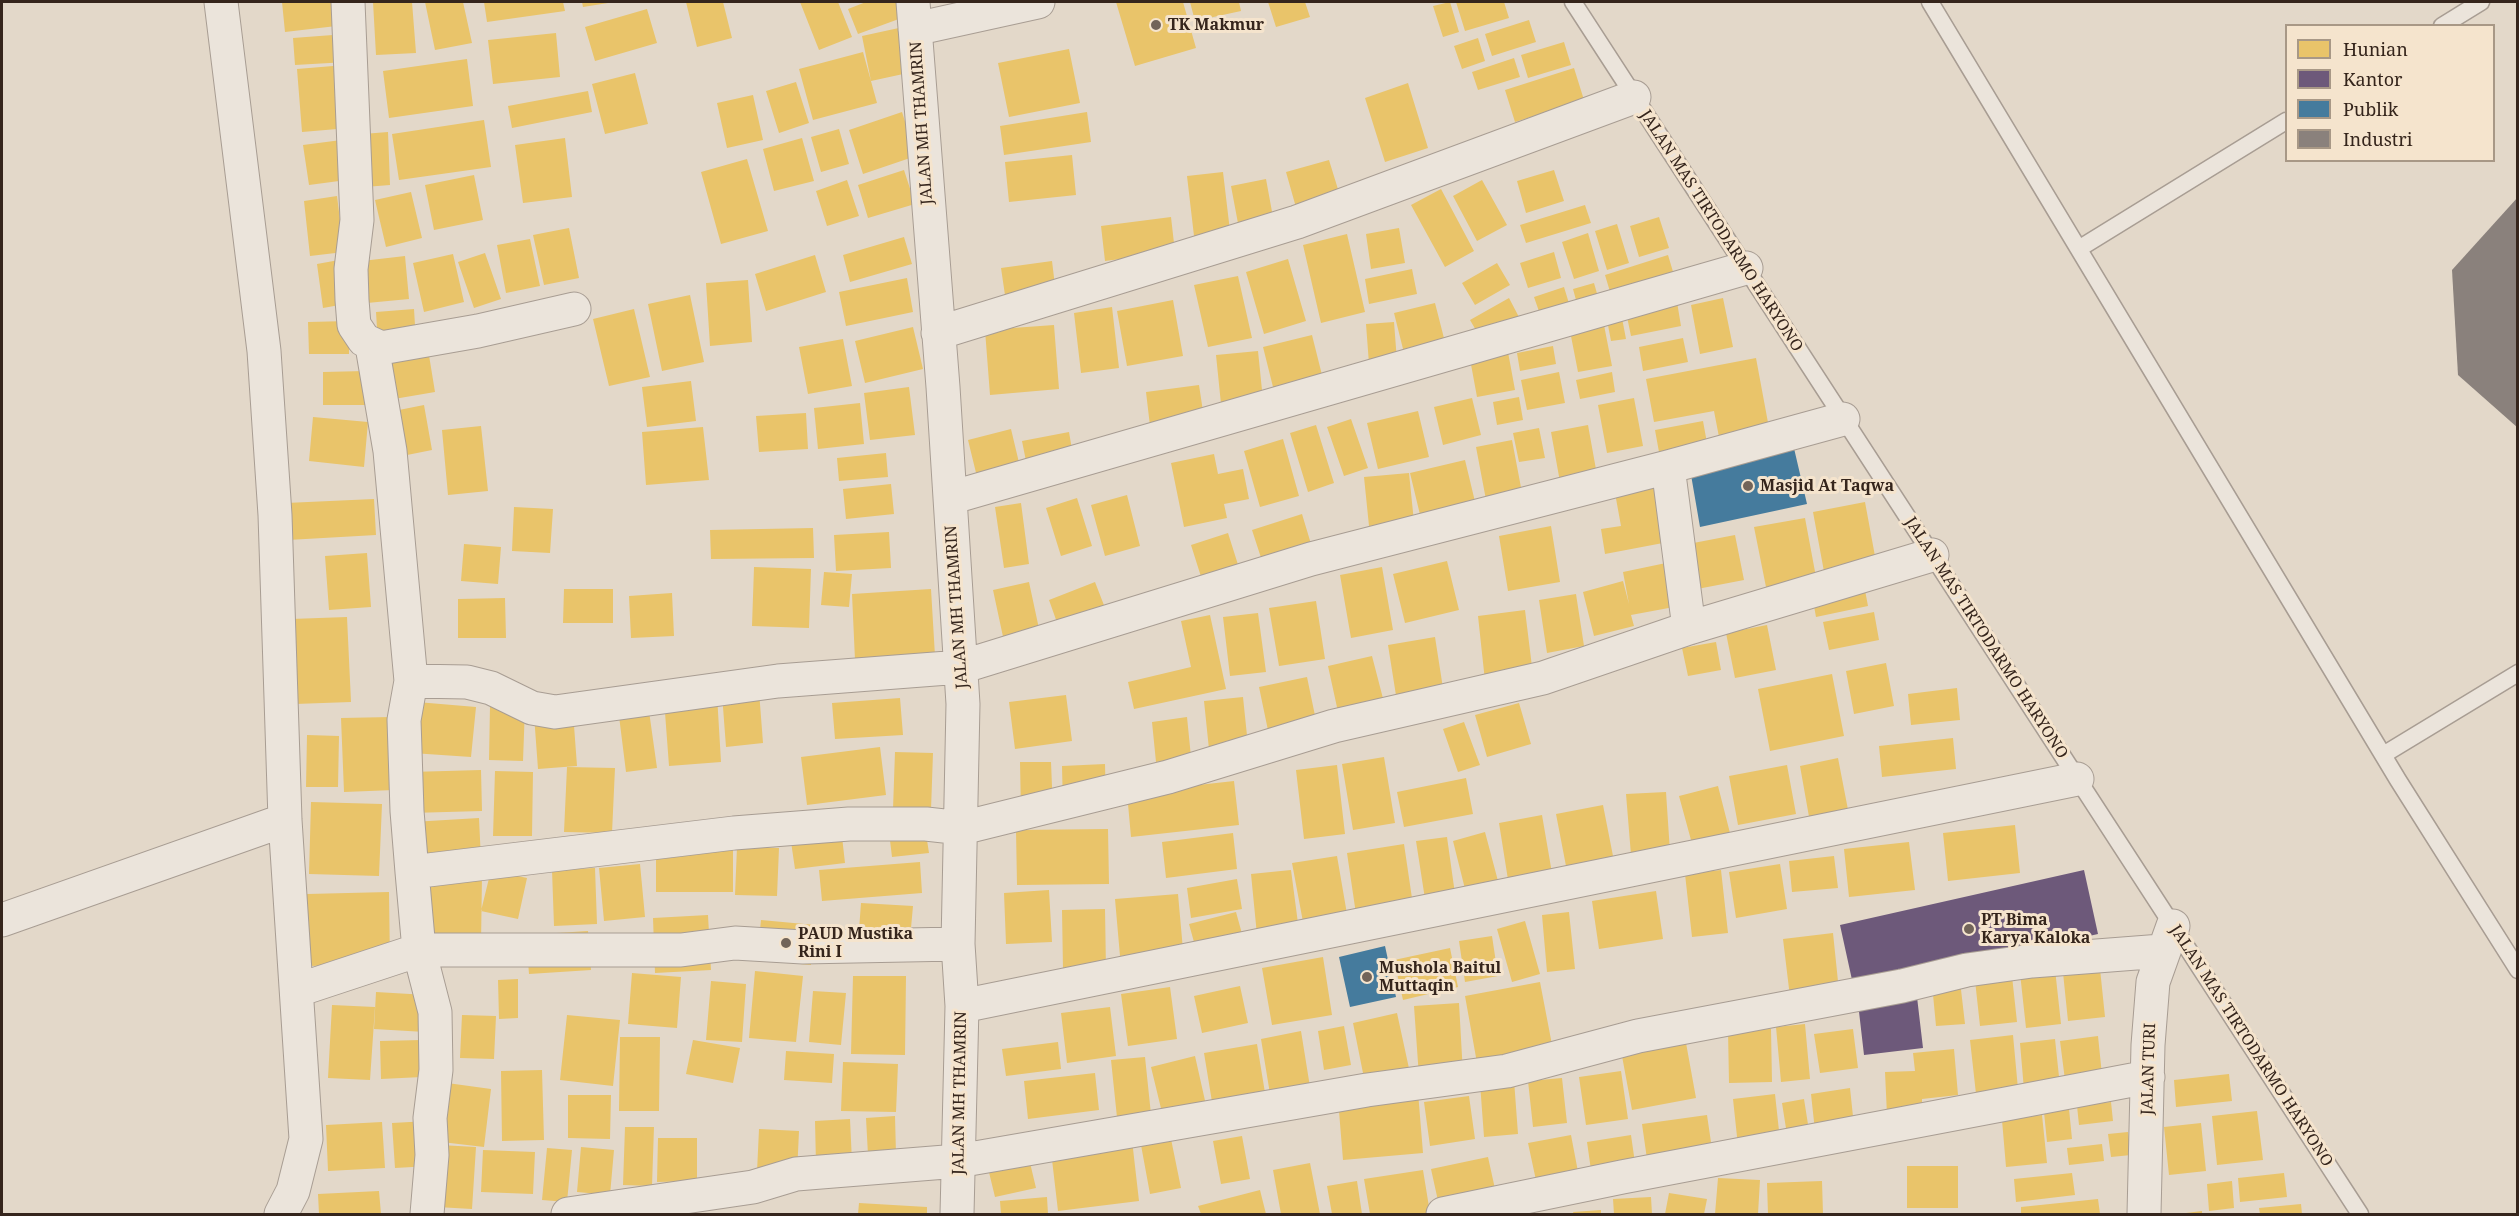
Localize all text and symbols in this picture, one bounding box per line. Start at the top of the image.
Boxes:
place label: TK Makmur [1168,15,1264,35]
marker: TK Makmur [1149,18,1163,32]
legend [2285,24,2495,162]
text: Hunian [2343,37,2408,61]
street label: JALAN MH THAMRIN [907,41,937,205]
text: Kantor [2343,67,2403,91]
text: Publik [2343,97,2398,121]
street label: JALAN MAS TIRTODARMO HARYONO [1635,106,1807,356]
text: Industri [2343,127,2412,151]
place label: Masjid At Taqwa [1760,476,1894,496]
marker: Masjid At Taqwa [1741,479,1755,493]
street label: JALAN MAS TIRTODARMO HARYONO [1900,513,2072,763]
street label: JALAN MH THAMRIN [942,525,972,689]
place label: PT Bima Karya Kaloka [1981,910,2090,948]
street label: JALAN MAS TIRTODARMO HARYONO [2165,921,2337,1171]
marker: PT Bima Karya Kaloka [1962,922,1976,936]
place label: PAUD Mustika Rini I [798,924,913,962]
marker: PAUD Mustika Rini I [779,936,793,950]
place label: Mushola Baitul Muttaqin [1379,958,1501,996]
marker: Mushola Baitul Muttaqin [1360,970,1374,984]
street label: JALAN MH THAMRIN [949,1011,971,1175]
street label: JALAN TURI [2138,1023,2160,1115]

